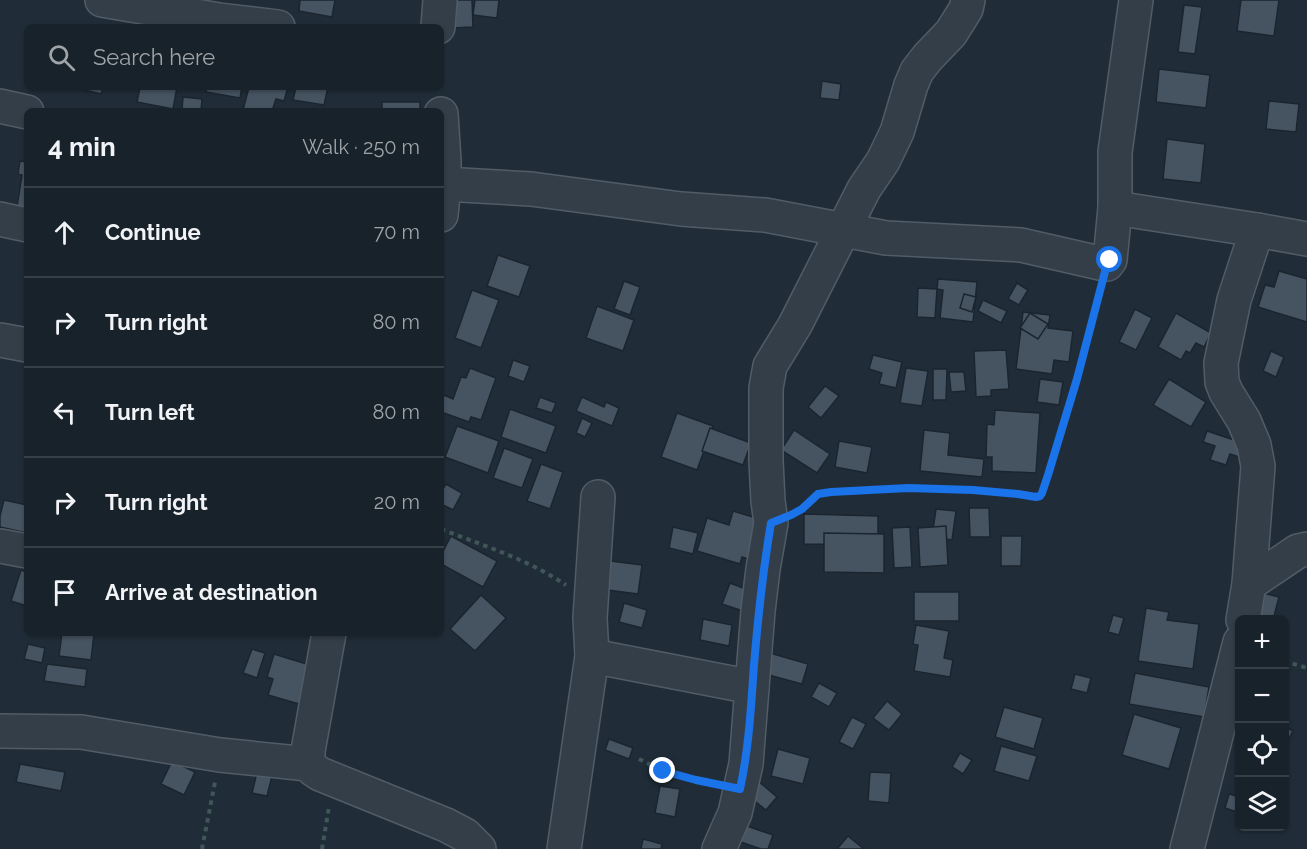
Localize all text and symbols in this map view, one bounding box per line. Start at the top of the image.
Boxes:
search box [24,24,444,90]
icon: search [45,41,78,74]
text: Search here [93,44,215,70]
text: 4 min [48,132,116,162]
text: Walk · 250 m [302,135,420,159]
icon: ahead [48,216,81,249]
text: Continue [105,219,201,245]
text: 70 m [374,220,420,244]
route start [1096,246,1122,272]
icon: right [48,306,81,339]
text: Turn right [105,309,208,335]
text: 80 m [372,310,420,334]
icon: left [48,396,81,429]
text: Turn left [105,399,195,425]
text: 80 m [372,400,420,424]
icon: right [48,486,81,519]
text: Turn right [105,489,208,515]
text: 20 m [374,490,420,514]
icon: arrive [48,576,81,609]
text: Arrive at destination [105,579,318,605]
map controls [1235,615,1289,831]
button: + [1235,615,1289,669]
button: − [1235,669,1289,723]
button: locate [1235,723,1289,777]
route end [649,757,675,783]
button: layers [1235,777,1289,831]

